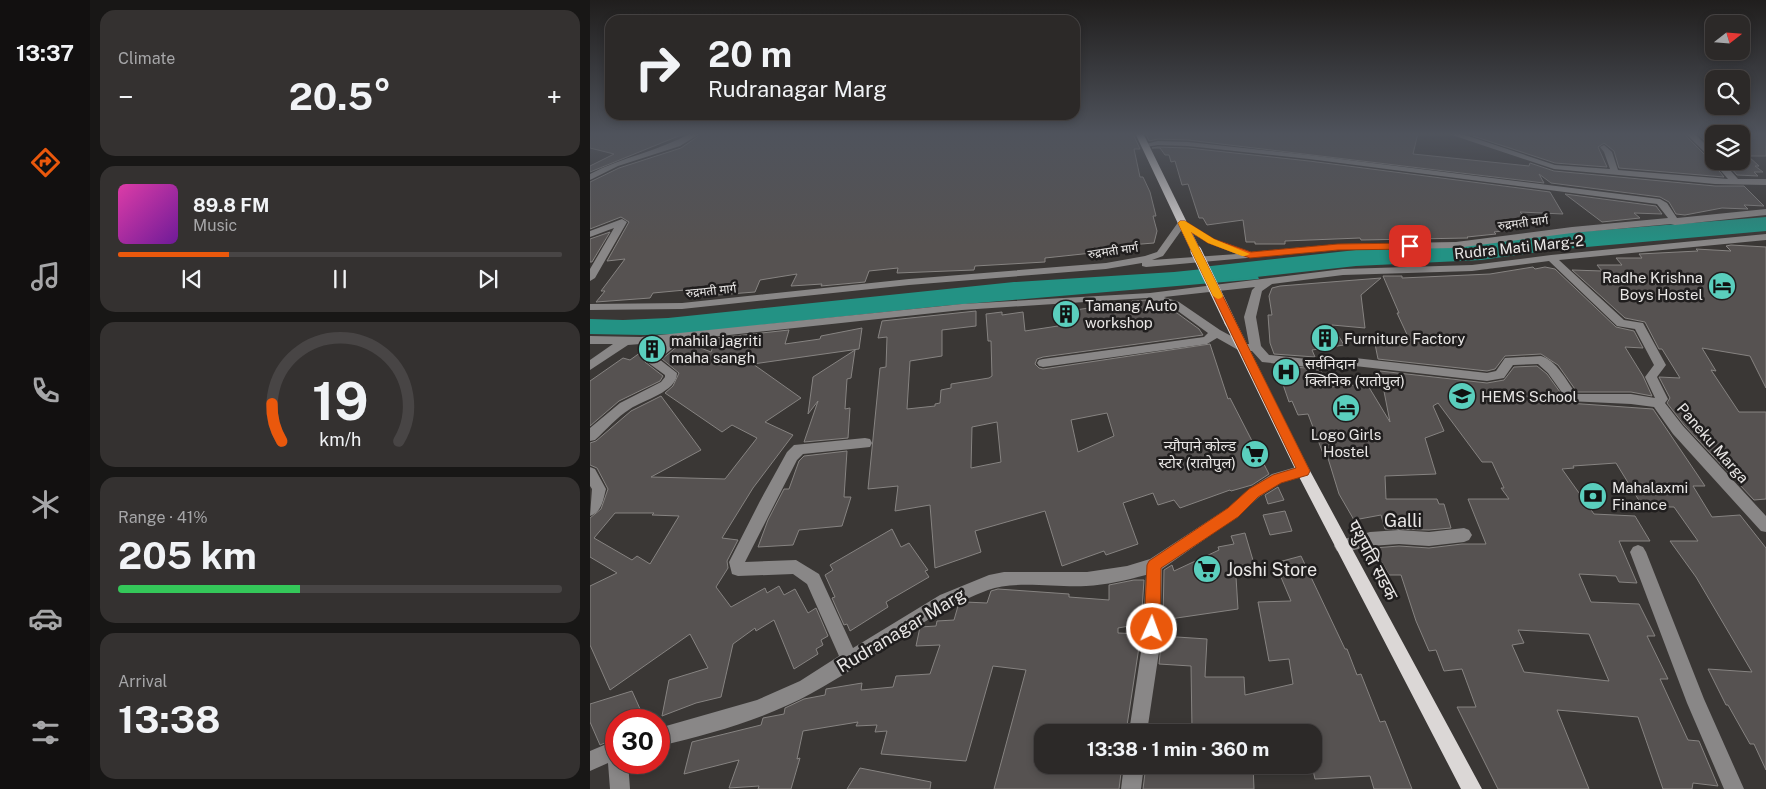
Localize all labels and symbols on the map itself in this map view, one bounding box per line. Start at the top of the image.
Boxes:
north arrow [1705,15,1750,60]
street label: रुद्रमती मार्ग [1497,212,1550,233]
pin [1389,225,1431,267]
street label: Rudra Mati Marg-2 [1453,232,1585,262]
street label: रुद्रमती मार्ग [1087,239,1140,261]
place label: Radhe Krishna Boys Hostel [1602,269,1703,303]
hotel icon: Radhe Krishna Boys Hostel [1707,271,1737,301]
street label: रुद्रमती मार्ग [685,280,738,301]
place label: Tamang Auto workshop [1085,297,1178,331]
building icon: Tamang Auto workshop [1051,299,1081,329]
building icon: Furniture Factory [1310,323,1340,353]
place label: Furniture Factory [1344,330,1465,347]
place label: mahila jagriti maha sangh [671,332,762,366]
building icon: mahila jagriti maha sangh [637,334,667,364]
place label: सर्वनिदान क्लिनिक (रातोपुल) [1305,355,1405,391]
hospital icon: सर्वनिदान क्लिनिक (रातोपुल) [1271,357,1301,387]
school or university icon: HEMS School [1447,381,1477,411]
place label: HEMS School [1481,388,1577,405]
hotel icon: Logo Girls Hostel [1331,393,1361,423]
street label: Paneku Marga [1674,400,1752,486]
place label: Logo Girls Hostel [1311,426,1381,460]
place label: न्यौपाने कोल्ड स्टोर (रातोपुल) [1159,437,1237,473]
supermarket icon: न्यौपाने कोल्ड स्टोर (रातोपुल) [1240,439,1270,469]
place label: Mahalaxmi Finance [1612,479,1688,513]
bank icon: Mahalaxmi Finance [1578,481,1608,511]
street label: Galli [1384,510,1422,531]
street label: पशुपति सडक [1341,516,1403,606]
supermarket icon: Joshi Store [1192,554,1222,584]
place label: Joshi Store [1226,559,1317,580]
street label: Rudranagar Marg [833,583,969,677]
position arrow [1125,602,1177,654]
speed limit sign: 30 [605,709,670,774]

